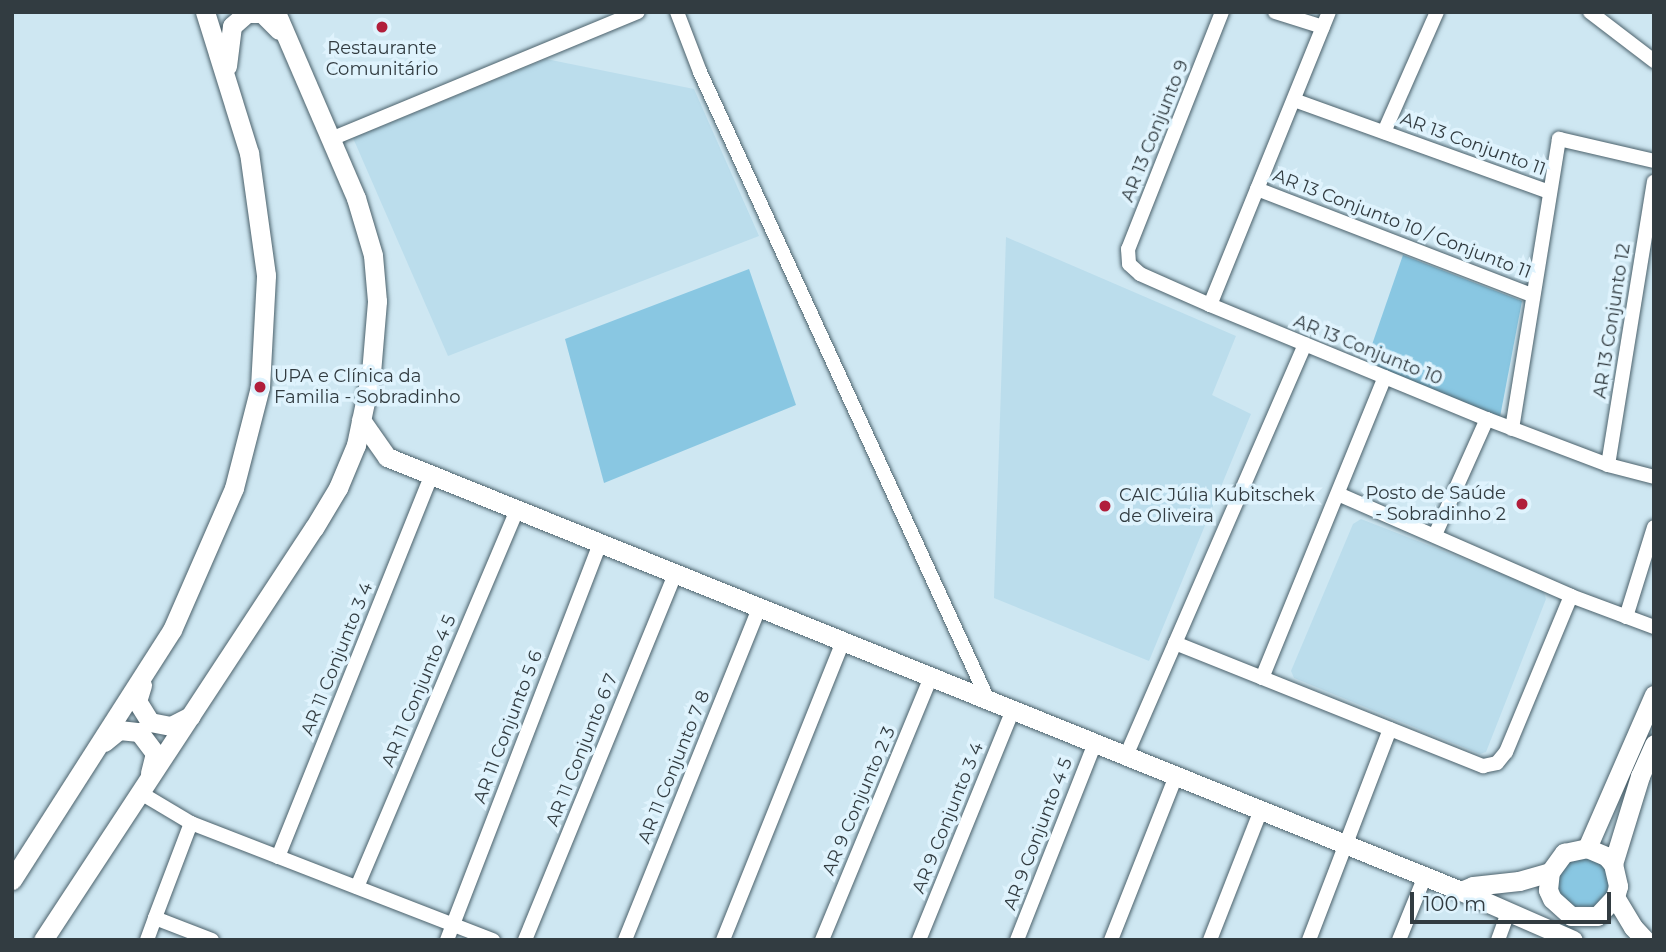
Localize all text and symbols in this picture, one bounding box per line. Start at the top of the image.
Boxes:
marker: Restaurante Comunitário [374,19,390,35]
place label: Restaurante Comunitário [326,38,438,80]
street label: AR 13 Conjunto 9 [1117,57,1193,205]
street label: AR 13 Conjunto 11 [1397,108,1549,180]
street label: AR 13 Conjunto 10 / Conjunto 11 [1270,165,1534,283]
street label: AR 13 Conjunto 12 [1589,242,1635,400]
street label: AR 13 Conjunto 10 [1291,310,1445,390]
place label: UPA e Clínica da Familia - Sobradinho [274,366,461,408]
marker: UPA e Clínica da Familia - Sobradinho [252,379,268,395]
place label: Posto de Saúde - Sobradinho 2 [1366,483,1506,526]
place label: CAIC Júlia Kubitschek de Oliveira [1119,485,1315,528]
marker: Posto de Saúde - Sobradinho 2 [1512,494,1532,514]
marker: CAIC Júlia Kubitschek de Oliveira [1097,498,1113,514]
street label: AR 11 Conjunto 3 4 [296,579,378,739]
street label: AR 11 Conjunto 4 5 [377,612,461,770]
street label: AR 11 Conjunto 5 6 [469,647,547,807]
street label: AR 11 Conjunto 6 7 [542,671,622,829]
street label: AR 11 Conjunto 7 8 [633,687,715,847]
street label: AR 9 Conjunto 2 3 [818,723,900,879]
street label: AR 9 Conjunto 3 4 [908,739,988,897]
street label: AR 9 Conjunto 4 5 [999,755,1077,913]
scale bar [1414,878,1615,922]
text: 100 m [1423,891,1486,916]

